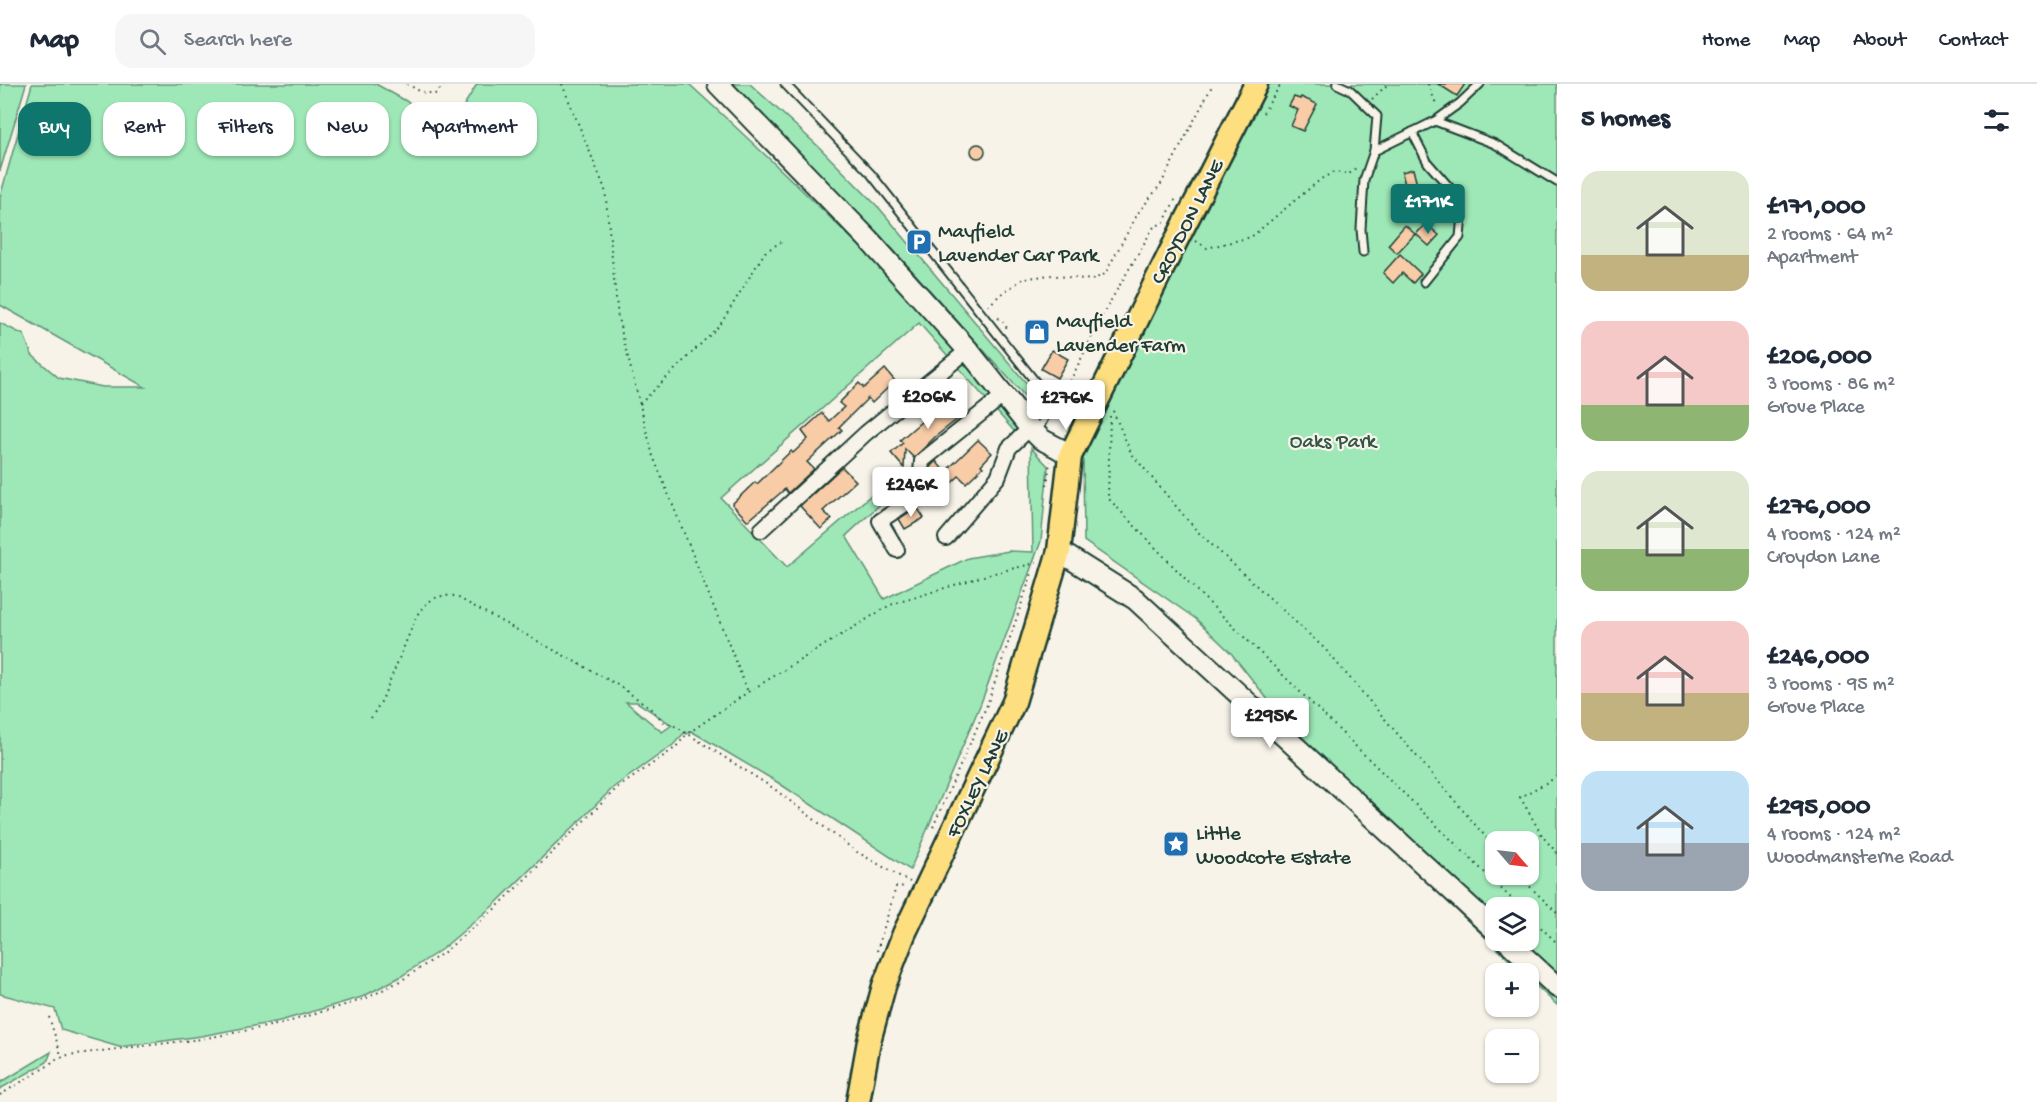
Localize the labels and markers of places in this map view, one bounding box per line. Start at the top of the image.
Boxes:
pin: £171K [1386,184,1470,235]
place label: Mayfield Lavender Car Park [938,221,1101,270]
parking icon: Mayfield Lavender Car Park [904,227,934,257]
place label: Mayfield Lavender Farm [1056,311,1186,360]
shop icon: Mayfield Lavender Farm [1022,317,1052,347]
pin: £206K [886,379,970,430]
pin: £276K [1024,380,1108,431]
pin: £246K [869,467,953,518]
pin: £295K [1228,698,1312,749]
place label: Little Woodcote Estate [1196,823,1352,872]
place icon: Little Woodcote Estate [1161,829,1191,859]

